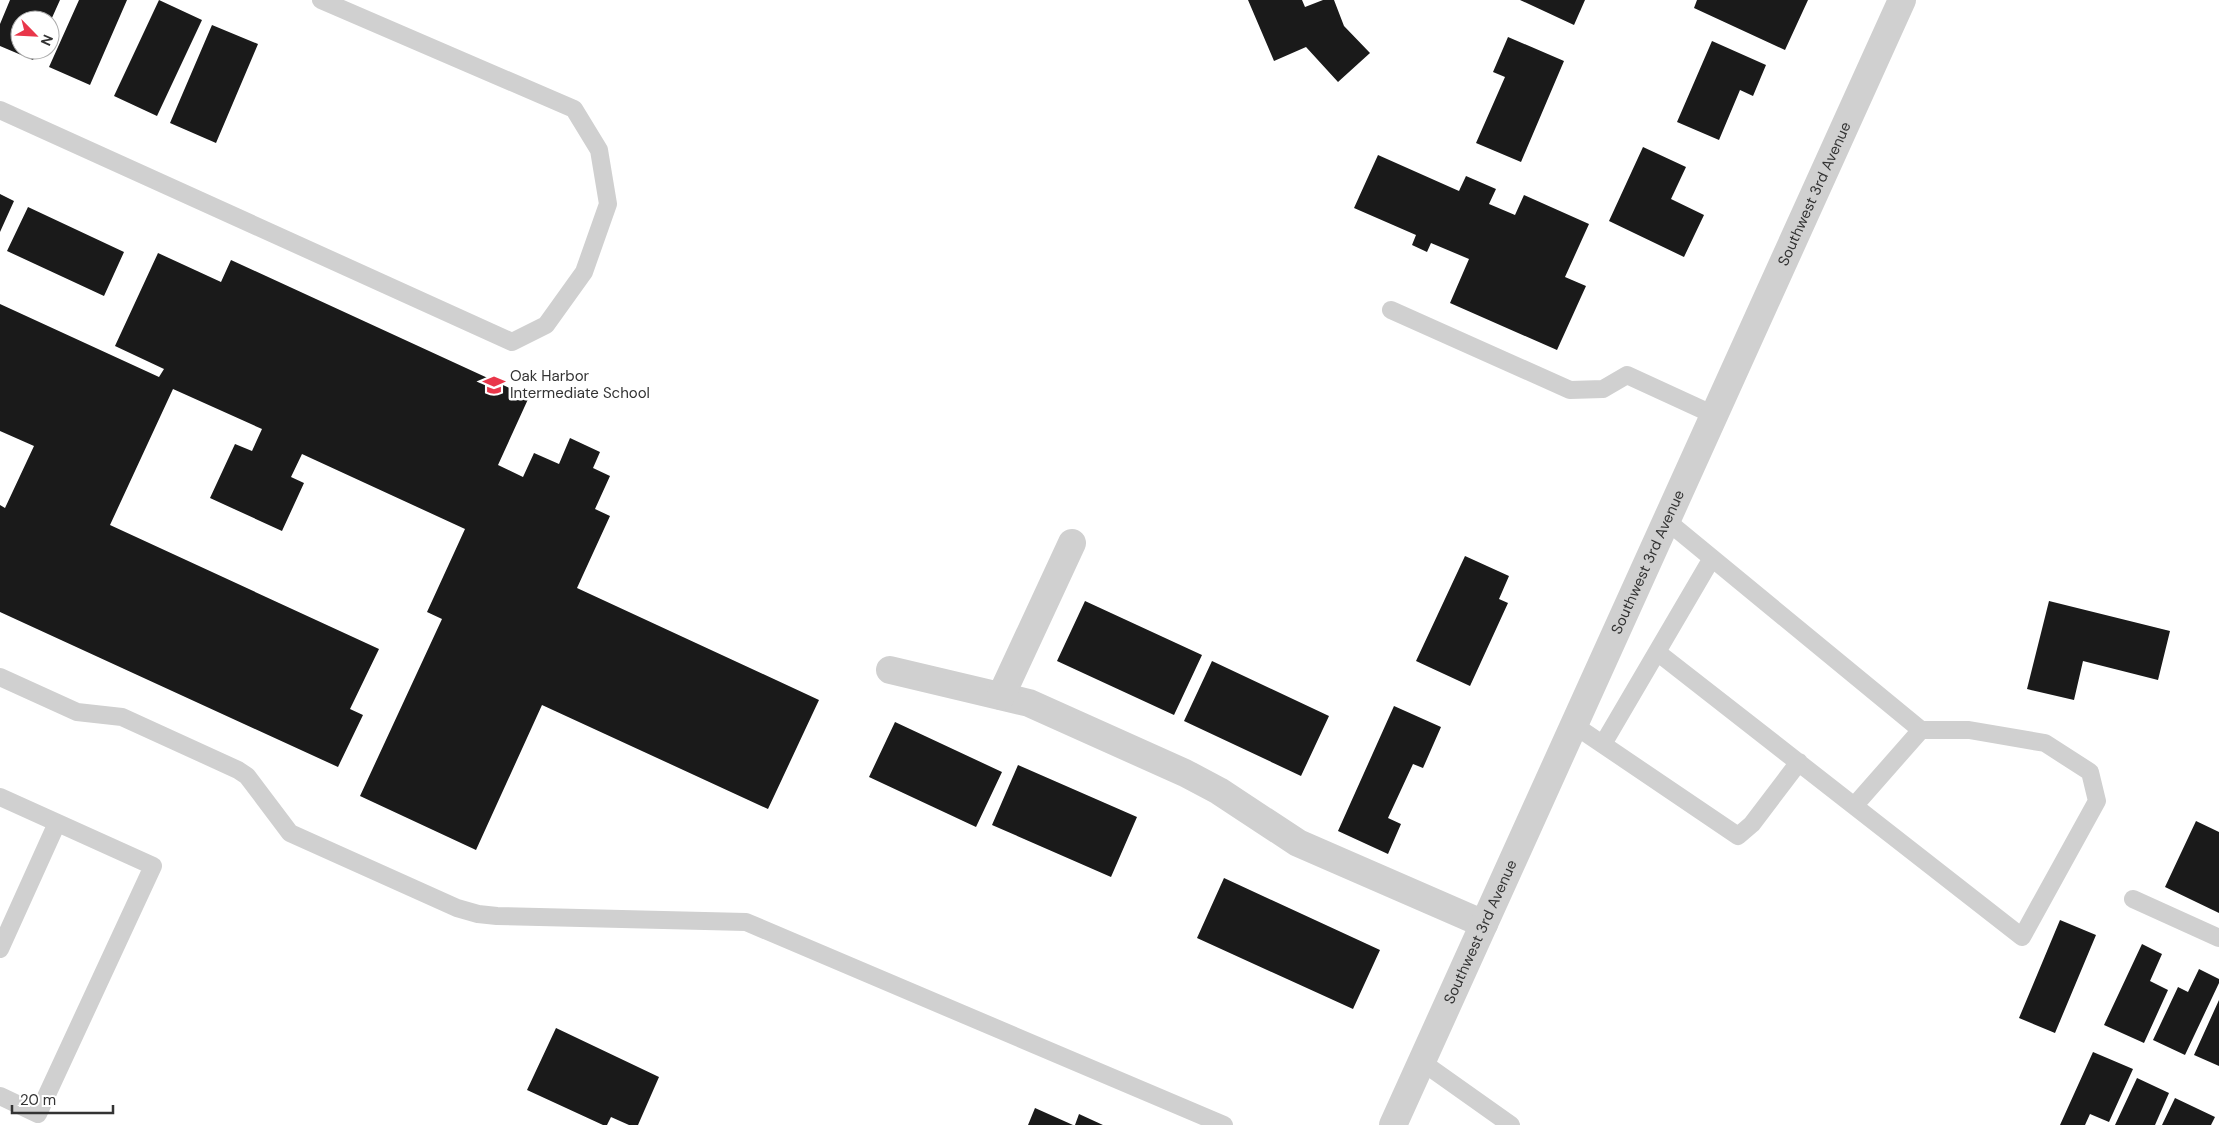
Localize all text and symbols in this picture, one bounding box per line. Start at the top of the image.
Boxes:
north arrow [10,10,60,60]
text: N [37,32,57,49]
street label: Southwest 3rd Avenue [1773,119,1856,269]
place label: Oak Harbor Intermediate School [510,366,650,403]
school or university icon: Oak Harbor Intermediate School [481,372,507,398]
street label: Southwest 3rd Avenue [1606,487,1689,637]
street label: Southwest 3rd Avenue [1439,857,1522,1007]
scale bar [12,1082,114,1114]
text: 20 m [20,1090,56,1110]

